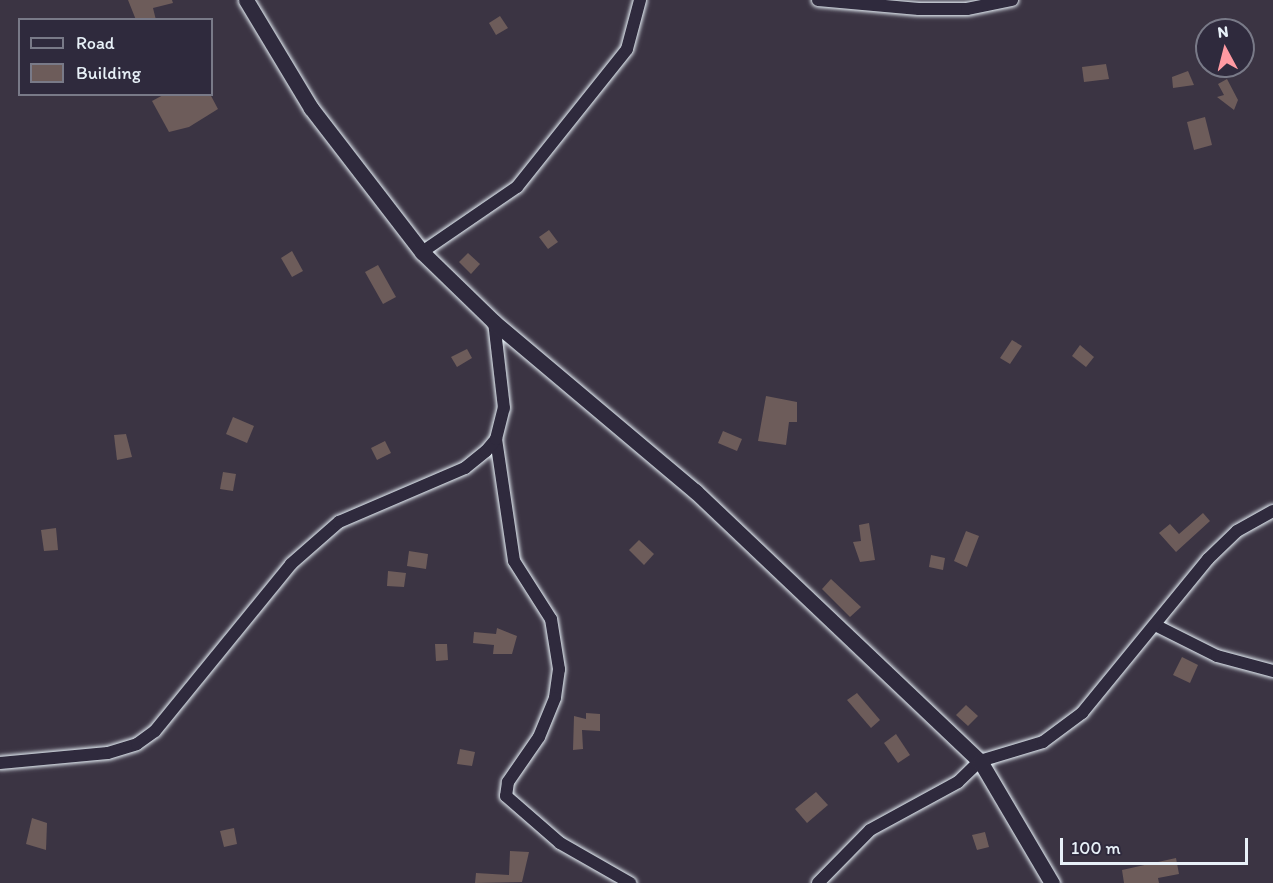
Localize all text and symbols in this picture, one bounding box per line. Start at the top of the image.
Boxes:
legend [18,18,213,96]
north arrow [1195,18,1255,78]
text: N [1216,22,1230,42]
text: Road [76,32,115,54]
text: Building [76,62,141,84]
scale bar [1063,826,1250,864]
text: 100 m [1071,837,1121,859]

